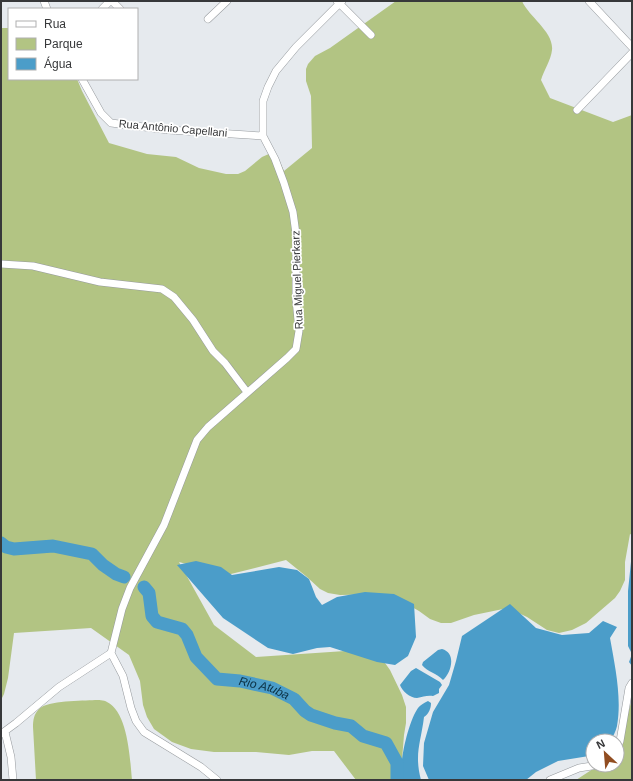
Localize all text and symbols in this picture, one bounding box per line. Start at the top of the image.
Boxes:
legend [8,8,138,80]
text: Rua [44,17,66,31]
text: Parque [44,37,83,51]
text: Água [44,56,72,71]
street label: Rua Antônio Capellani [118,117,228,139]
street label: Rua Miguel Pierkarz [289,230,305,330]
water label: Rio Atuba [237,674,292,703]
north arrow [585,733,625,773]
text: N [594,737,607,751]

